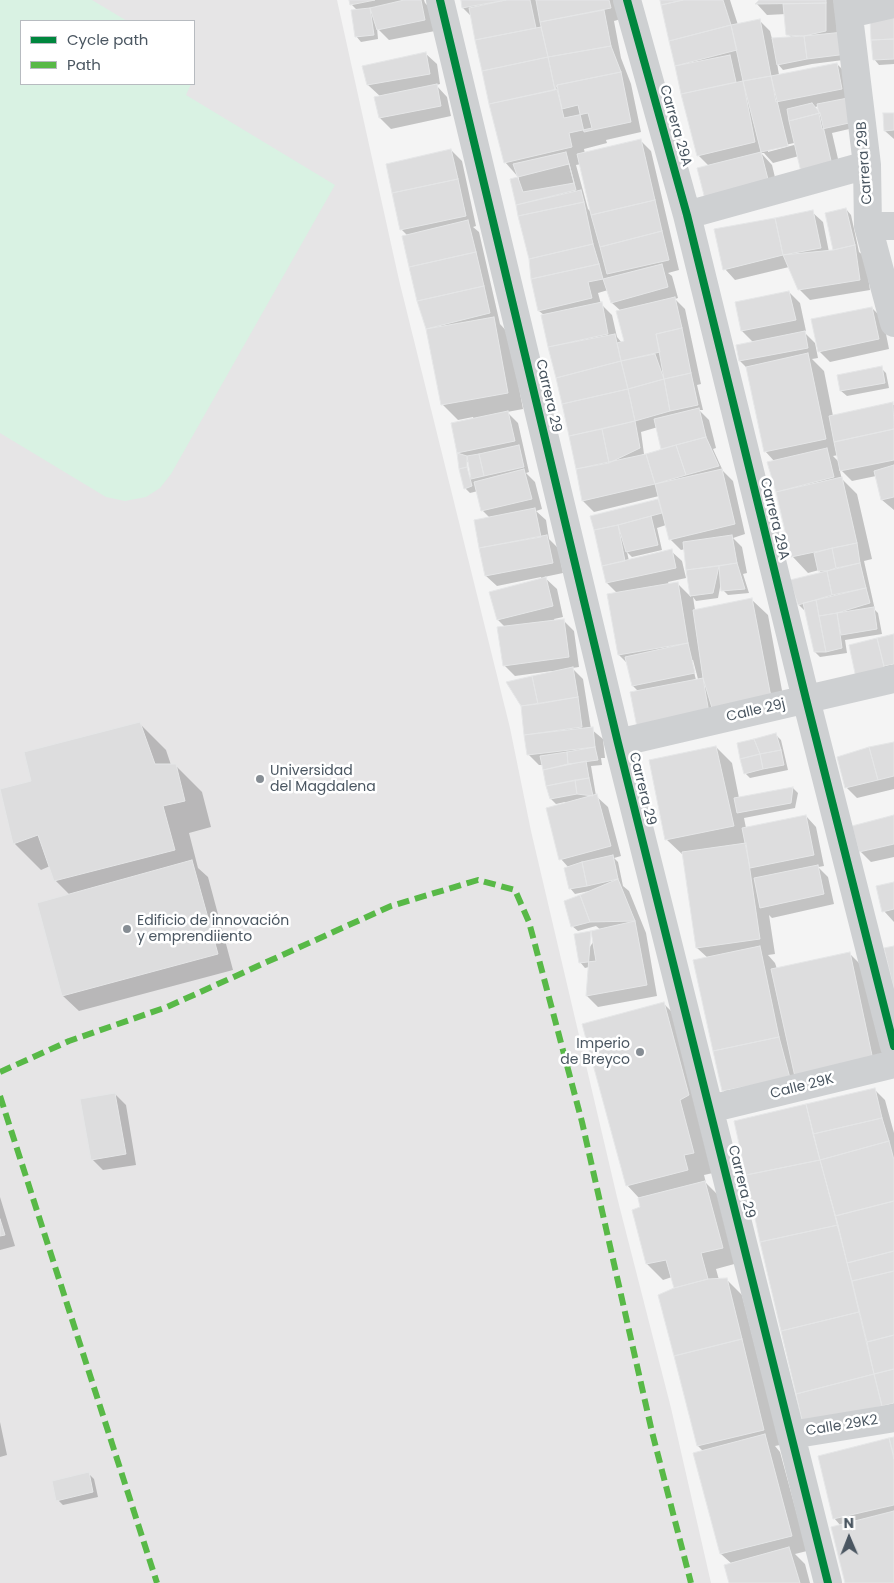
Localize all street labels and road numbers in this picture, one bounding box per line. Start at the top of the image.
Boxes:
street label: Carrera 29A [655,83,695,169]
street label: Carrera 29B [854,121,876,205]
street label: Carrera 29 [531,358,565,434]
street label: Carrera 29A [756,476,792,562]
street label: Calle 29j [725,696,787,726]
street label: Carrera 29 [625,751,659,827]
street label: Calle 29K [769,1071,835,1103]
street label: Carrera 29 [724,1144,758,1220]
street label: Calle 29K2 [805,1412,879,1440]

